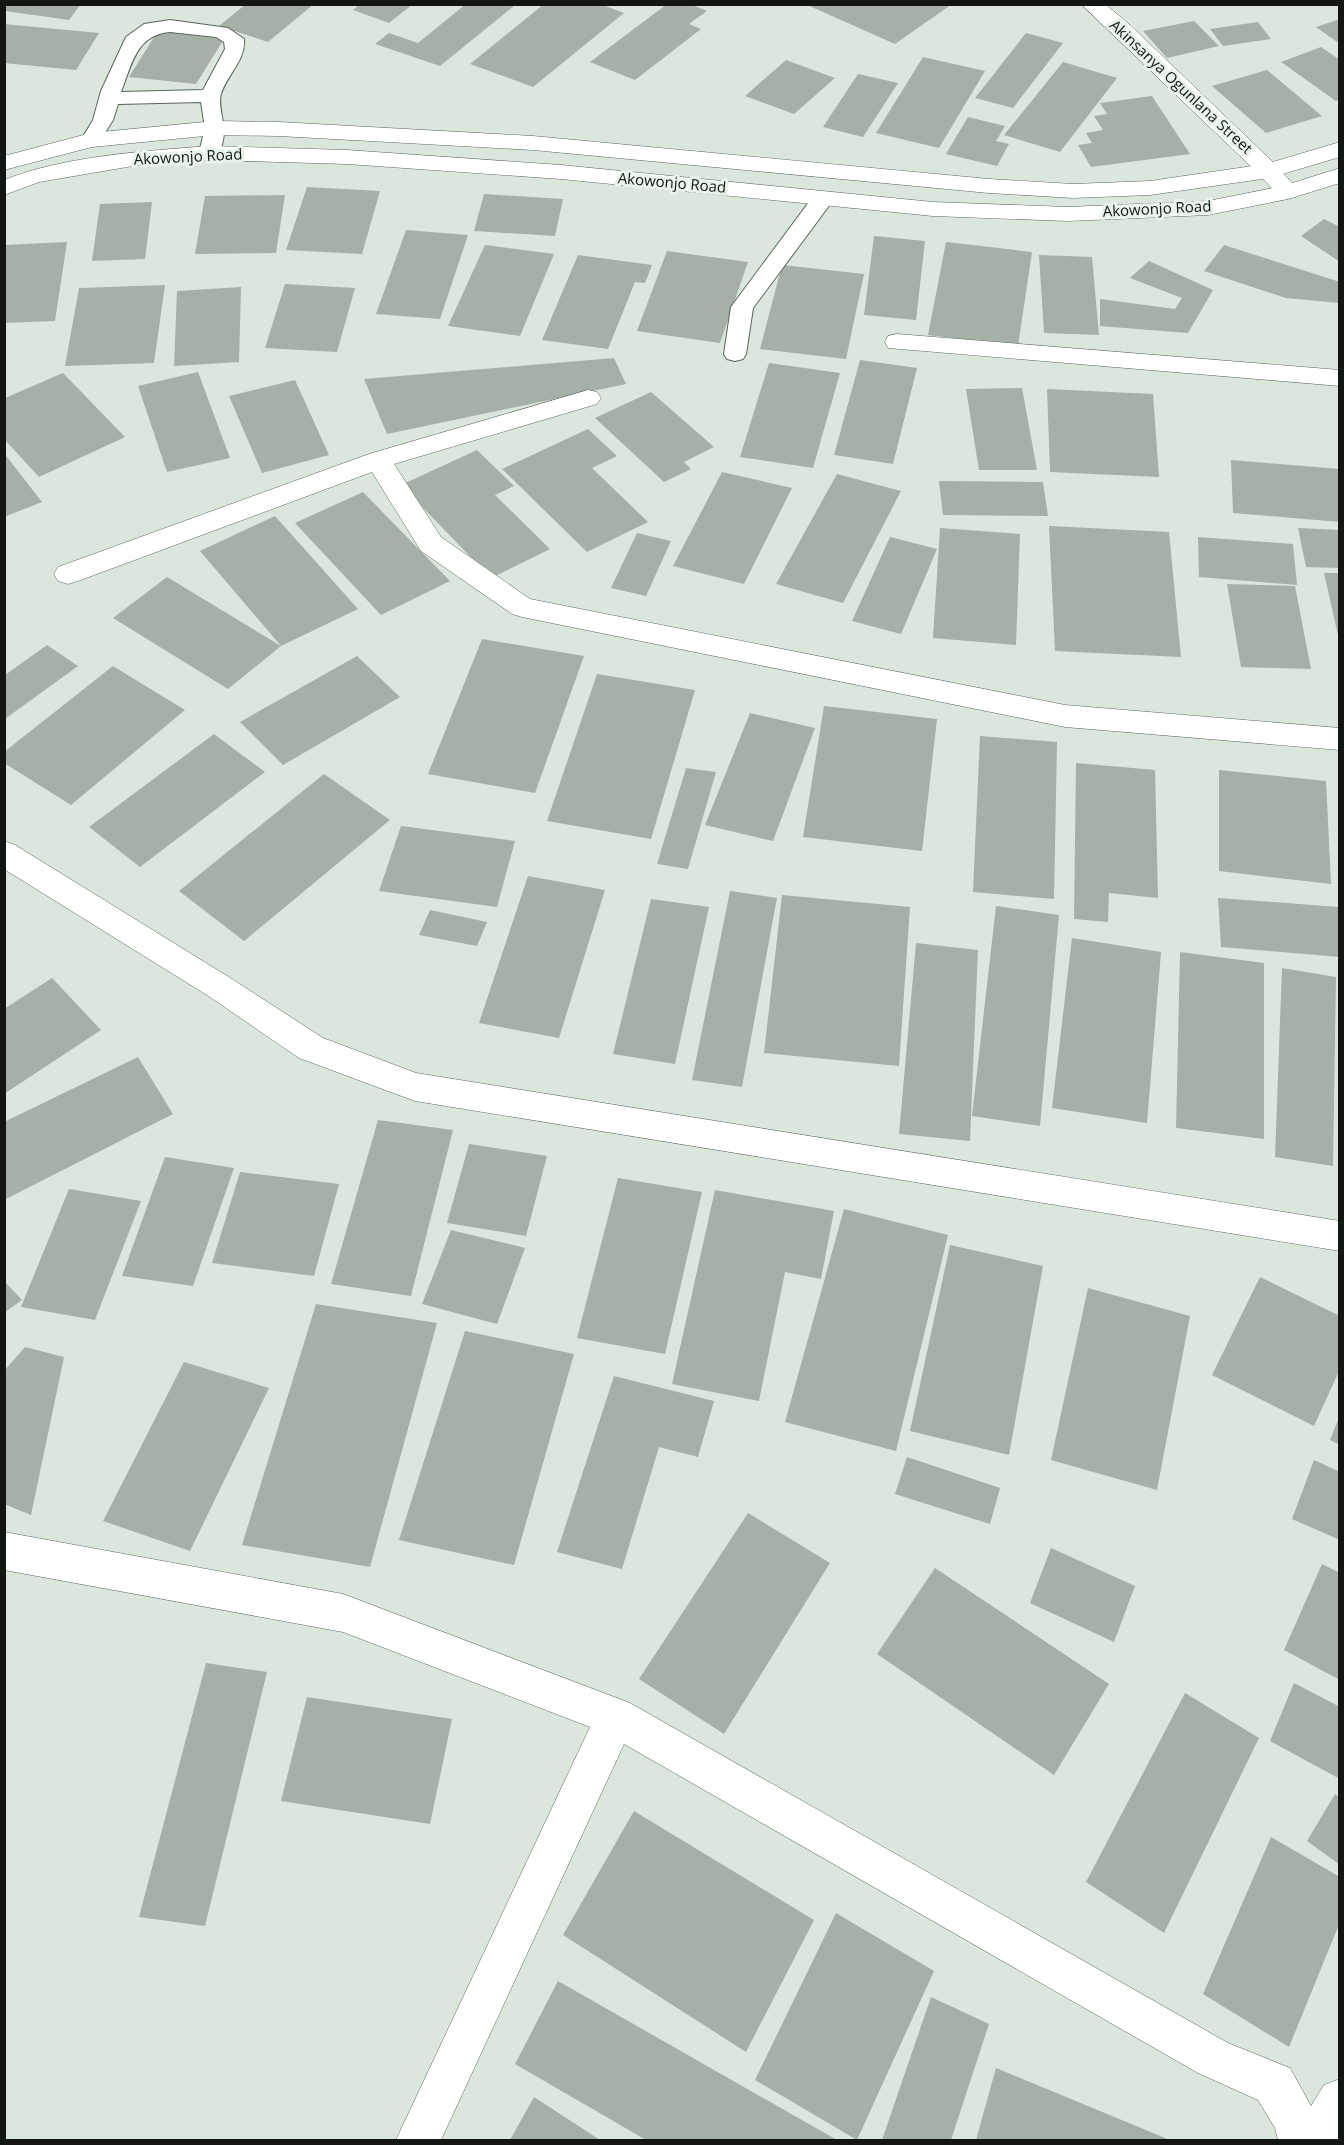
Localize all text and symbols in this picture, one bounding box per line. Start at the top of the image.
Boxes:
street label: Akinsanya Ogunlana Street [1106,15,1257,158]
street label: Akowonjo Road [133,143,243,169]
street label: Akowonjo Road [617,167,727,197]
street label: Akowonjo Road [1102,195,1212,221]

